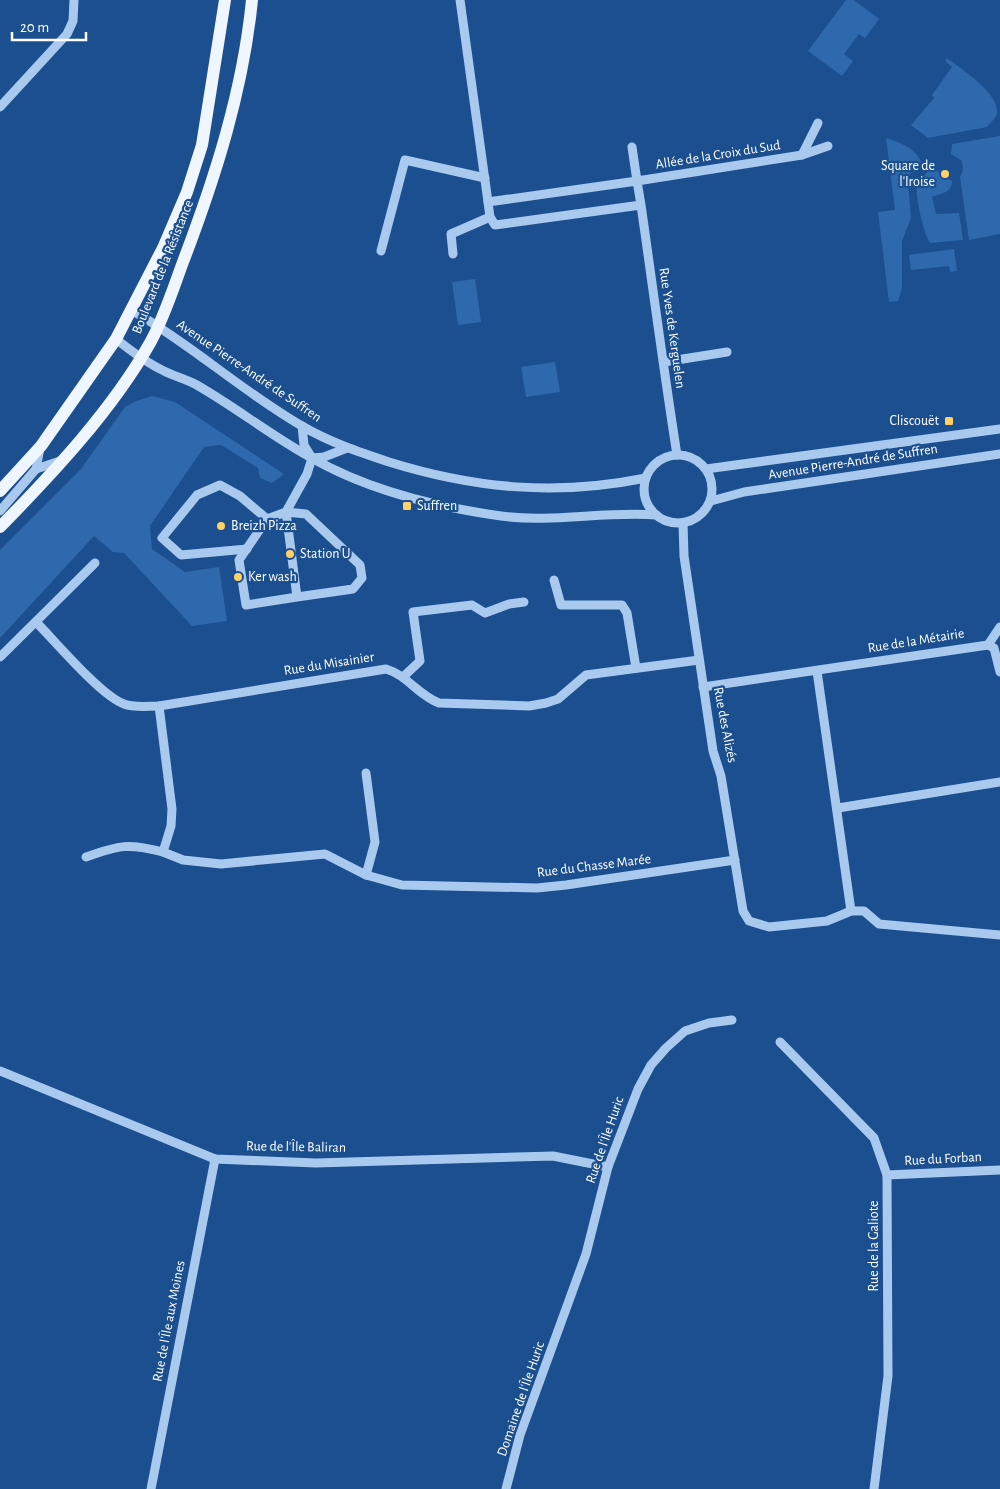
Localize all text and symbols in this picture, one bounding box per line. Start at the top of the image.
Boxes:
scale bar [12,10,86,42]
text: 20 m [20,20,49,35]
street label: Allée de la Croix du Sud [655,138,781,172]
place label: Square de l'Iroise [881,159,935,189]
marker: Square de l'Iroise [939,168,951,180]
street label: Boulevard de la Résistance [130,198,196,336]
street label: Rue Yves de Kerguelen [657,267,687,389]
street label: Avenue Pierre-André de Suffren [174,317,324,425]
place label: Cliscouët [889,414,940,428]
marker: Cliscouët [943,415,955,427]
street label: Avenue Pierre-André de Suffren [767,442,939,482]
place label: Suffren [417,499,457,513]
marker: Suffren [401,500,413,512]
place label: Breizh Pizza [231,519,297,533]
marker: Breizh Pizza [215,520,227,532]
place label: Station U [300,547,350,561]
marker: Station U [284,548,296,560]
place label: Ker wash [248,570,297,584]
marker: Ker wash [232,571,244,583]
street label: Rue de la Métairie [867,626,965,656]
street label: Rue du Misainier [283,650,376,678]
street label: Rue des Alizés [711,686,739,764]
street label: Rue du Chasse Marée [536,852,652,880]
street label: Rue de l'Île Huric [582,1094,627,1185]
street label: Rue de l'Île Baliran [246,1137,346,1155]
street label: Rue du Forban [904,1150,982,1168]
street label: Rue de la Galiote [867,1201,881,1291]
street label: Rue de l'Île aux Moines [148,1259,188,1383]
street label: Domaine de l'Île Huric [493,1339,547,1458]

